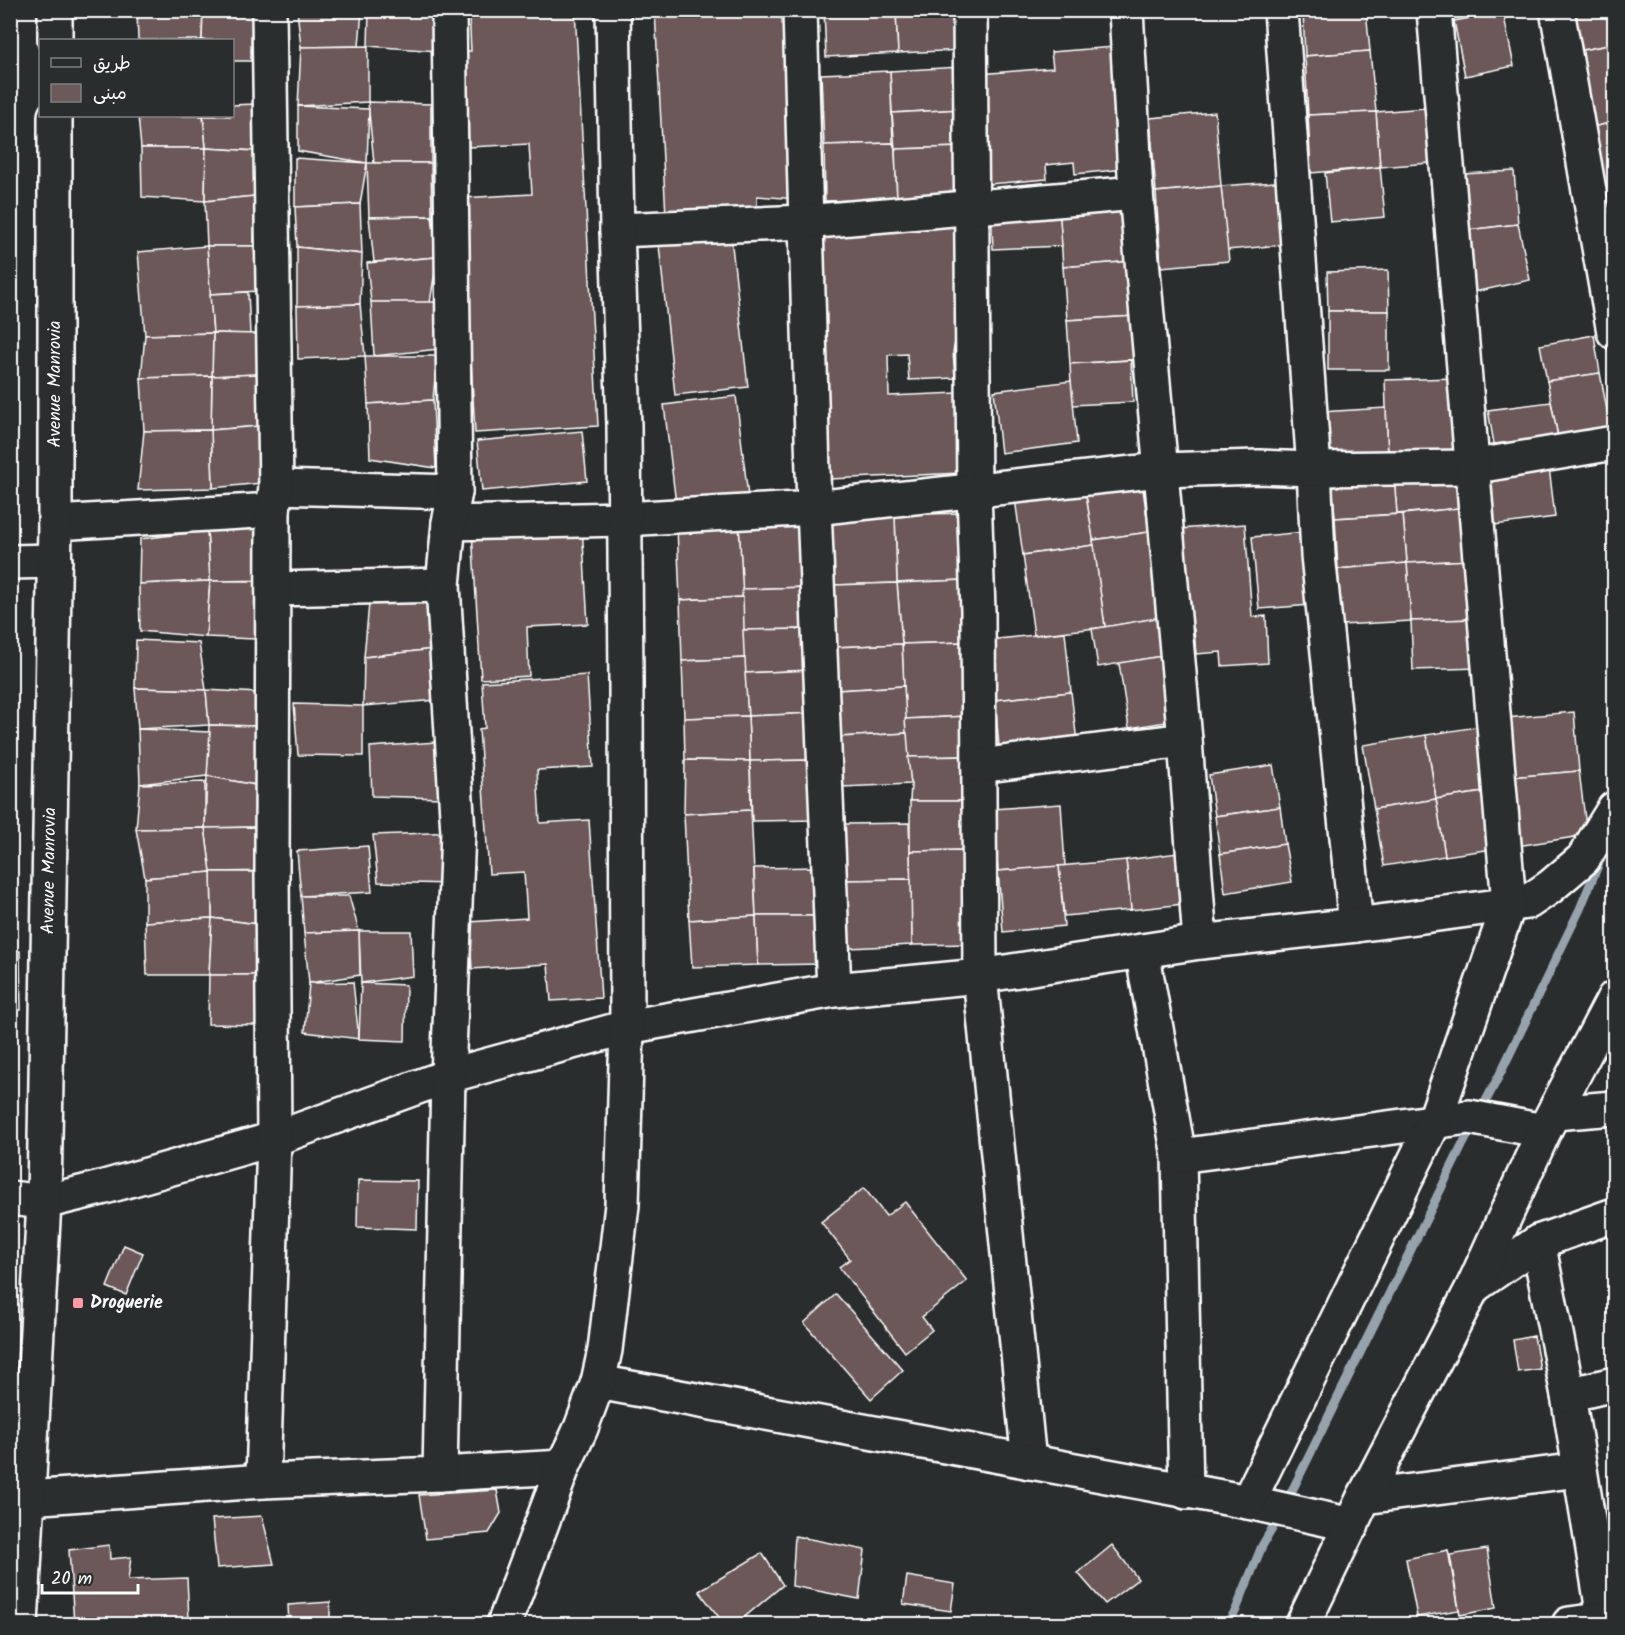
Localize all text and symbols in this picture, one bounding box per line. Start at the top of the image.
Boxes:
legend [39,39,234,117]
text: طريق [93,50,131,79]
text: مبنى [93,80,127,109]
street label: Avenue Manrovia [41,321,70,447]
street label: Avenue Manrovia [34,807,65,934]
place label: Droguerie [90,1289,163,1318]
marker: Droguerie [71,1296,85,1310]
scale bar [42,1557,138,1595]
text: 20 m [51,1565,92,1594]

